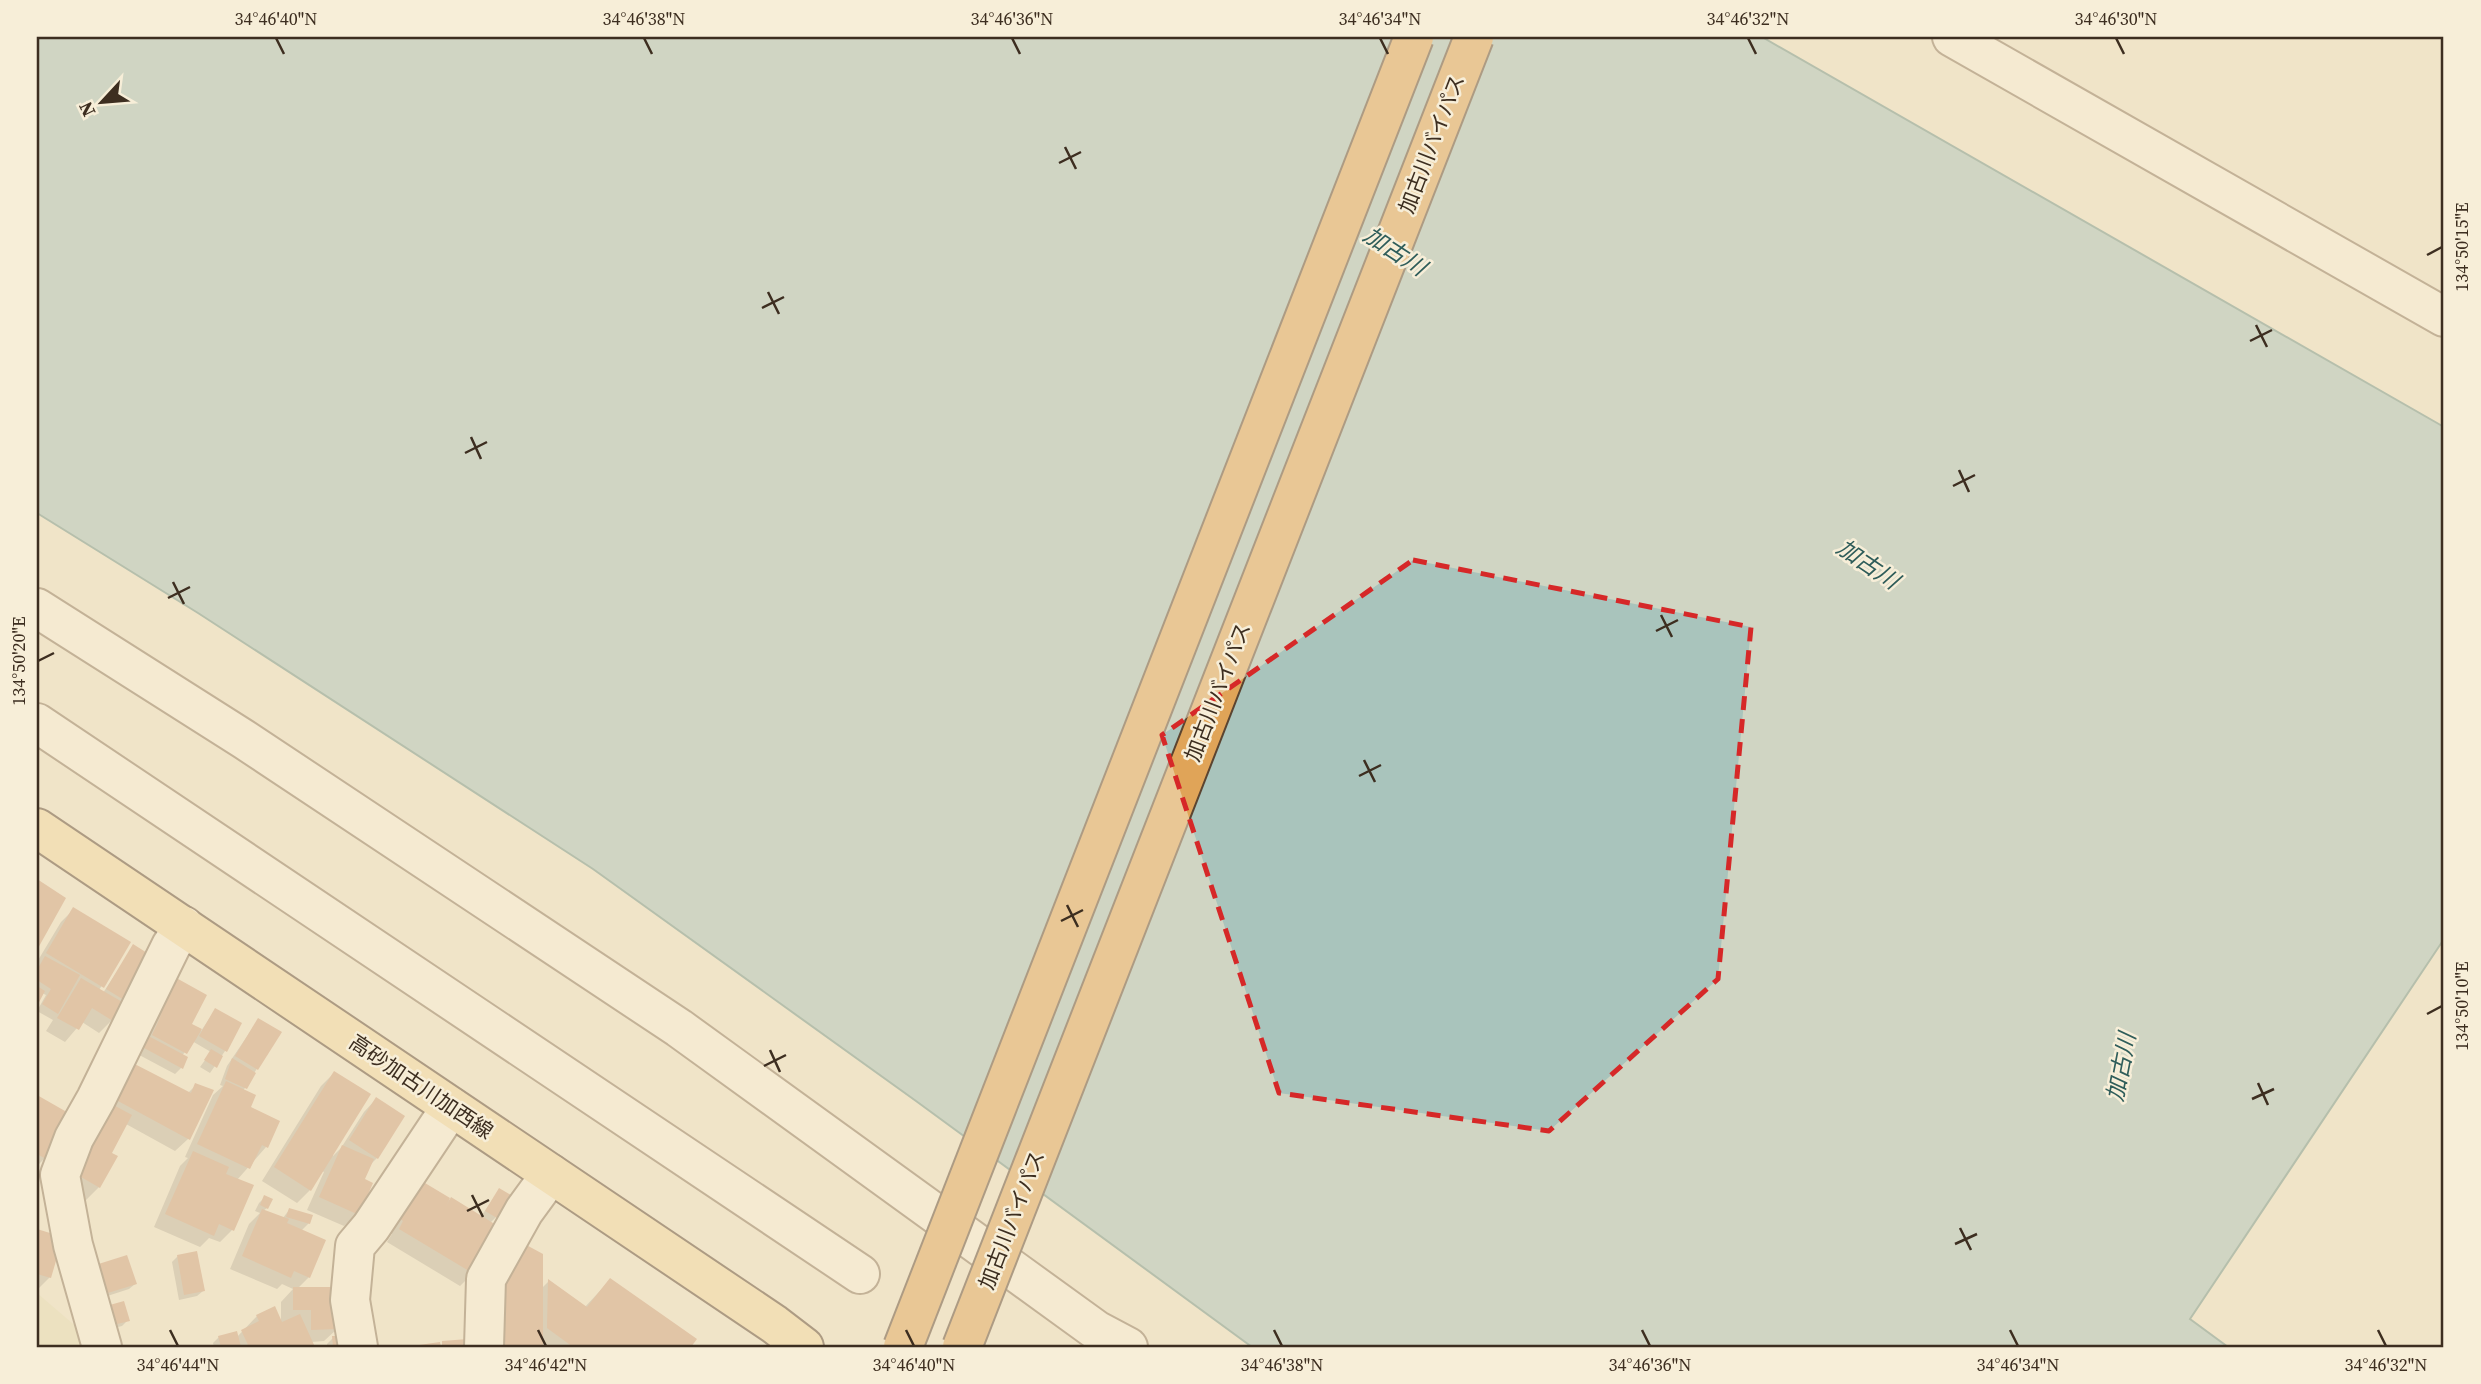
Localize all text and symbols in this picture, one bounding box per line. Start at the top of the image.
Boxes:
text: 34°46'40"N [235,6,317,31]
text: 34°46'38"N [603,6,685,31]
text: 34°46'36"N [971,6,1053,31]
text: 34°46'34"N [1339,6,1421,31]
text: 34°46'32"N [1707,6,1789,31]
text: 34°46'30"N [2075,6,2157,31]
north arrow [66,66,136,136]
street label: 加古川バイパス [1392,70,1471,217]
text: N [72,97,101,121]
text: 134°50'15"E [2449,202,2474,292]
water label: 加古川 [1357,219,1435,285]
water label: 加古川 [1830,531,1908,598]
text: 134°50'20"E [6,616,31,706]
street label: 加古川バイパス [1178,618,1257,765]
text: 134°50'10"E [2449,961,2474,1051]
water label: 加古川 [2099,1027,2144,1104]
street label: 高砂加古川加西線 [344,1028,499,1146]
street label: 加古川バイパス [972,1146,1051,1293]
text: 34°46'44"N [137,1352,219,1377]
text: 34°46'42"N [505,1352,587,1377]
text: 34°46'40"N [873,1352,955,1377]
text: 34°46'38"N [1241,1352,1323,1377]
text: 34°46'36"N [1609,1352,1691,1377]
text: 34°46'34"N [1977,1352,2059,1377]
text: 34°46'32"N [2345,1352,2427,1377]

